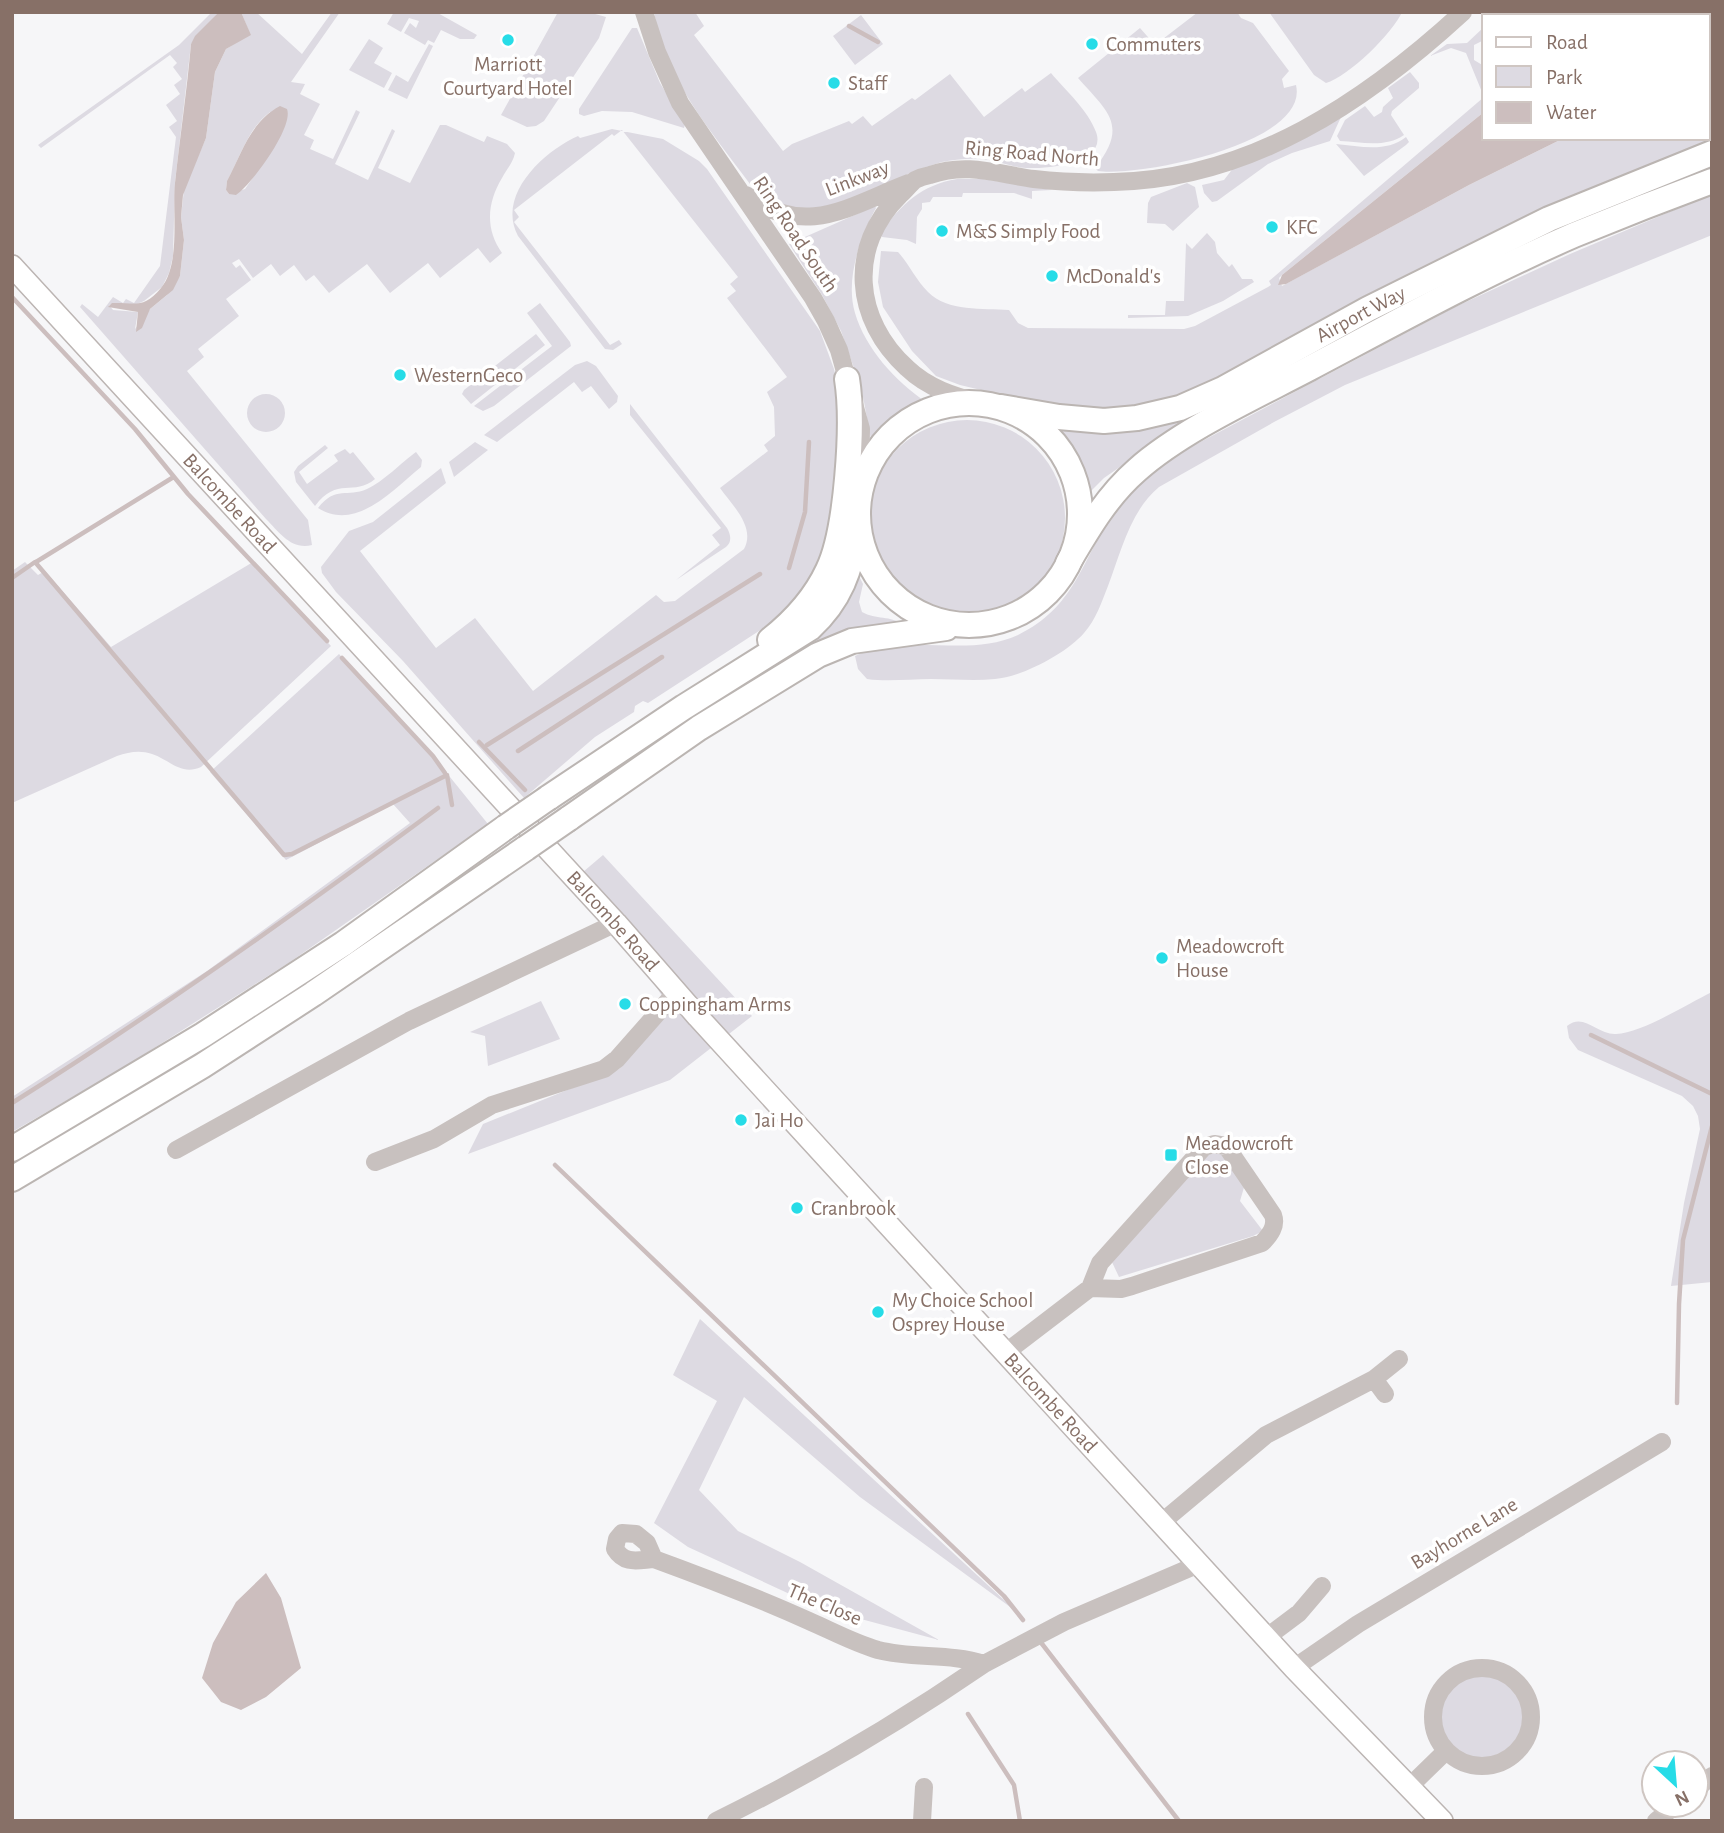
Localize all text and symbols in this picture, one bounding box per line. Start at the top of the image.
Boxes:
legend [1482,14,1710,140]
marker: Marriott Courtyard Hotel [500,32,516,48]
text: Road [1546,32,1588,53]
place label: Commuters [1106,34,1201,55]
marker: Commuters [1084,36,1100,52]
place label: Marriott Courtyard Hotel [443,54,573,99]
text: Park [1546,67,1583,88]
place label: Staff [848,73,888,94]
marker: Staff [826,75,842,91]
text: Water [1546,102,1596,123]
street label: Ring Road North [964,137,1100,170]
street label: Linkway [822,157,892,200]
street label: Ring Road South [749,173,842,296]
place label: KFC [1286,217,1318,238]
marker: KFC [1264,219,1280,235]
place label: M&S Simply Food [956,221,1101,242]
marker: M&S Simply Food [934,223,950,239]
place label: McDonald's [1066,266,1161,287]
marker: McDonald's [1044,268,1060,284]
street label: Airport Way [1313,282,1409,347]
place label: WesternGeco [414,365,523,386]
marker: WesternGeco [392,367,408,383]
street label: Balcombe Road [179,450,280,557]
street label: Balcombe Road [563,867,663,976]
place label: Meadowcroft House [1176,936,1284,981]
marker: Meadowcroft House [1154,950,1170,966]
place label: Coppingham Arms [639,994,791,1015]
marker: Coppingham Arms [617,996,633,1012]
place label: Jai Ho [755,1110,804,1131]
marker: Jai Ho [733,1112,749,1128]
place label: Meadowcroft Close [1185,1133,1293,1178]
marker: Meadowcroft Close [1163,1147,1179,1163]
place label: Cranbrook [811,1198,896,1219]
marker: Cranbrook [789,1200,805,1216]
place label: My Choice School Osprey House [892,1290,1033,1335]
marker: My Choice School Osprey House [870,1304,886,1320]
street label: Balcombe Road [1000,1349,1101,1457]
street label: Bayhorne Lane [1407,1493,1521,1573]
street label: The Close [785,1580,865,1629]
north arrow [1640,1749,1710,1819]
text: N [1672,1786,1692,1809]

